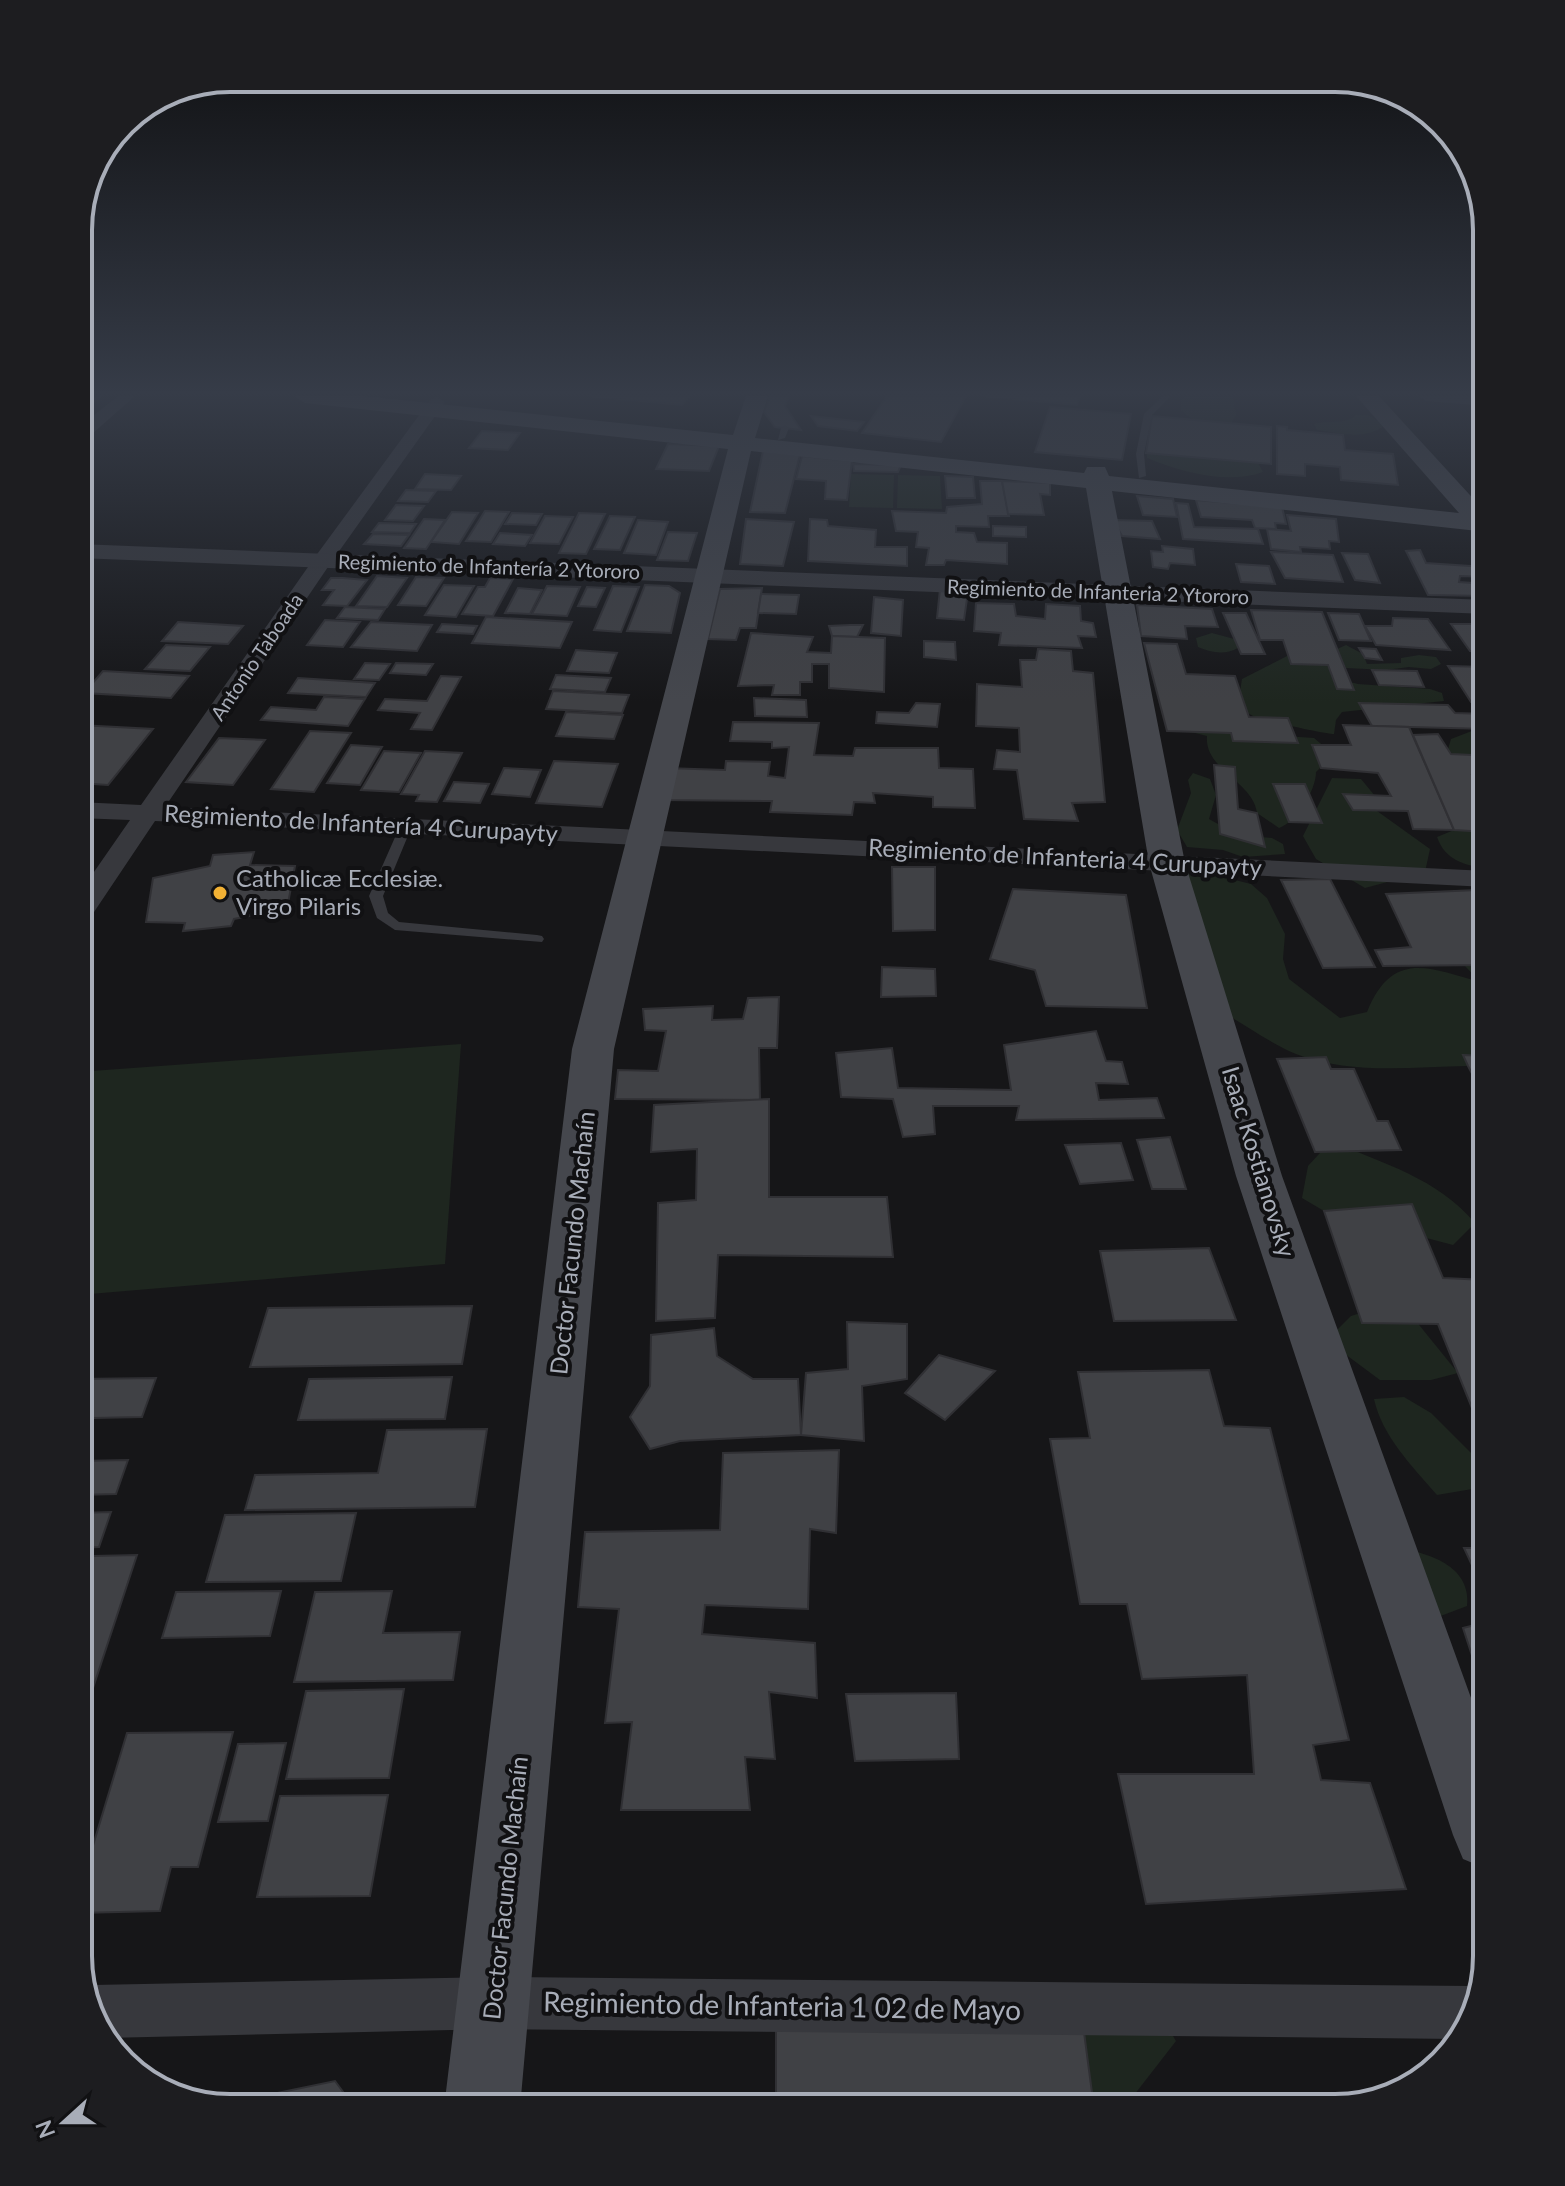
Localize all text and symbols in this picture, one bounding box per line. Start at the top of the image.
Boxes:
street label: Regimiento de Infantería 2 Ytororo [337,549,641,583]
street label: Regimiento de Infanteria 2 Ytororo [946,574,1250,608]
street label: Antonio Taboada [205,588,307,724]
street label: Regimiento de Infantería 4 Curupayty [164,798,559,847]
street label: Regimiento de Infanteria 4 Curupayty [868,832,1263,881]
place label: Catholicæ Ecclesiæ. Virgo Pilaris [236,863,443,920]
marker: Catholicæ Ecclesiæ. Virgo Pilaris [211,884,229,902]
street label: Isaac Kostianovsky [1217,1063,1302,1261]
street label: Doctor Facundo Machaín [543,1110,600,1376]
street label: Doctor Facundo Machaín [476,1755,533,2021]
street label: Regimiento de Infanteria 1 02 de Mayo [543,1984,1021,2026]
north arrow [24,2082,104,2162]
text: N [29,2117,61,2142]

